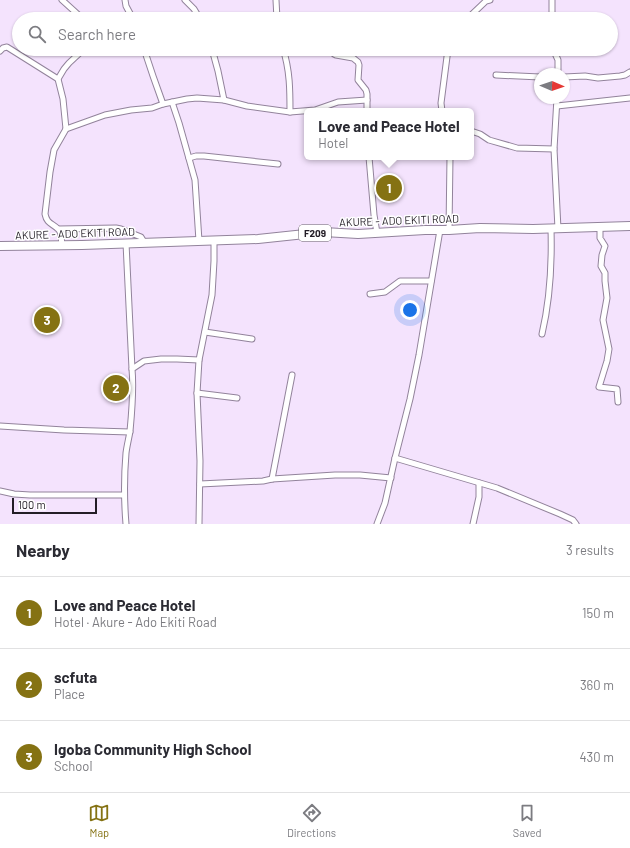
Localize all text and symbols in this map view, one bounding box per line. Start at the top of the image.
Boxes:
search box [12,12,618,56]
icon: search [26,23,48,45]
text: Search here [58,25,136,43]
north arrow [534,68,570,104]
popup [304,108,474,160]
text: Love and Peace Hotel [318,117,460,135]
text: Hotel [318,135,348,151]
pin: 1 [376,173,402,203]
street label: AKURE - ADO EKITI ROAD [339,211,459,229]
street label: AKURE - ADO EKITI ROAD [15,224,135,242]
road number: F209 [299,225,331,241]
your location [400,300,420,320]
pin: 3 [34,305,60,335]
pin: 2 [103,373,129,403]
scale bar [12,496,97,515]
text: 100 m [18,498,46,511]
text: Nearby [16,540,70,560]
text: 3 results [566,542,614,558]
text: Love and Peace Hotel [54,596,195,614]
text: 1 [27,605,31,621]
text: 150 m [582,605,614,621]
text: Hotel · Akure - Ado Ekiti Road [54,614,217,630]
text: scfuta [54,668,97,686]
text: 2 [25,677,33,693]
text: 360 m [580,677,614,693]
text: Place [54,686,85,702]
text: Igoba Community High School [54,740,251,758]
text: 3 [25,749,33,765]
text: 430 m [579,749,614,765]
text: School [54,758,92,774]
tab: Map [88,802,110,839]
tab: Directions [287,802,336,839]
tab: Saved [513,802,542,839]

